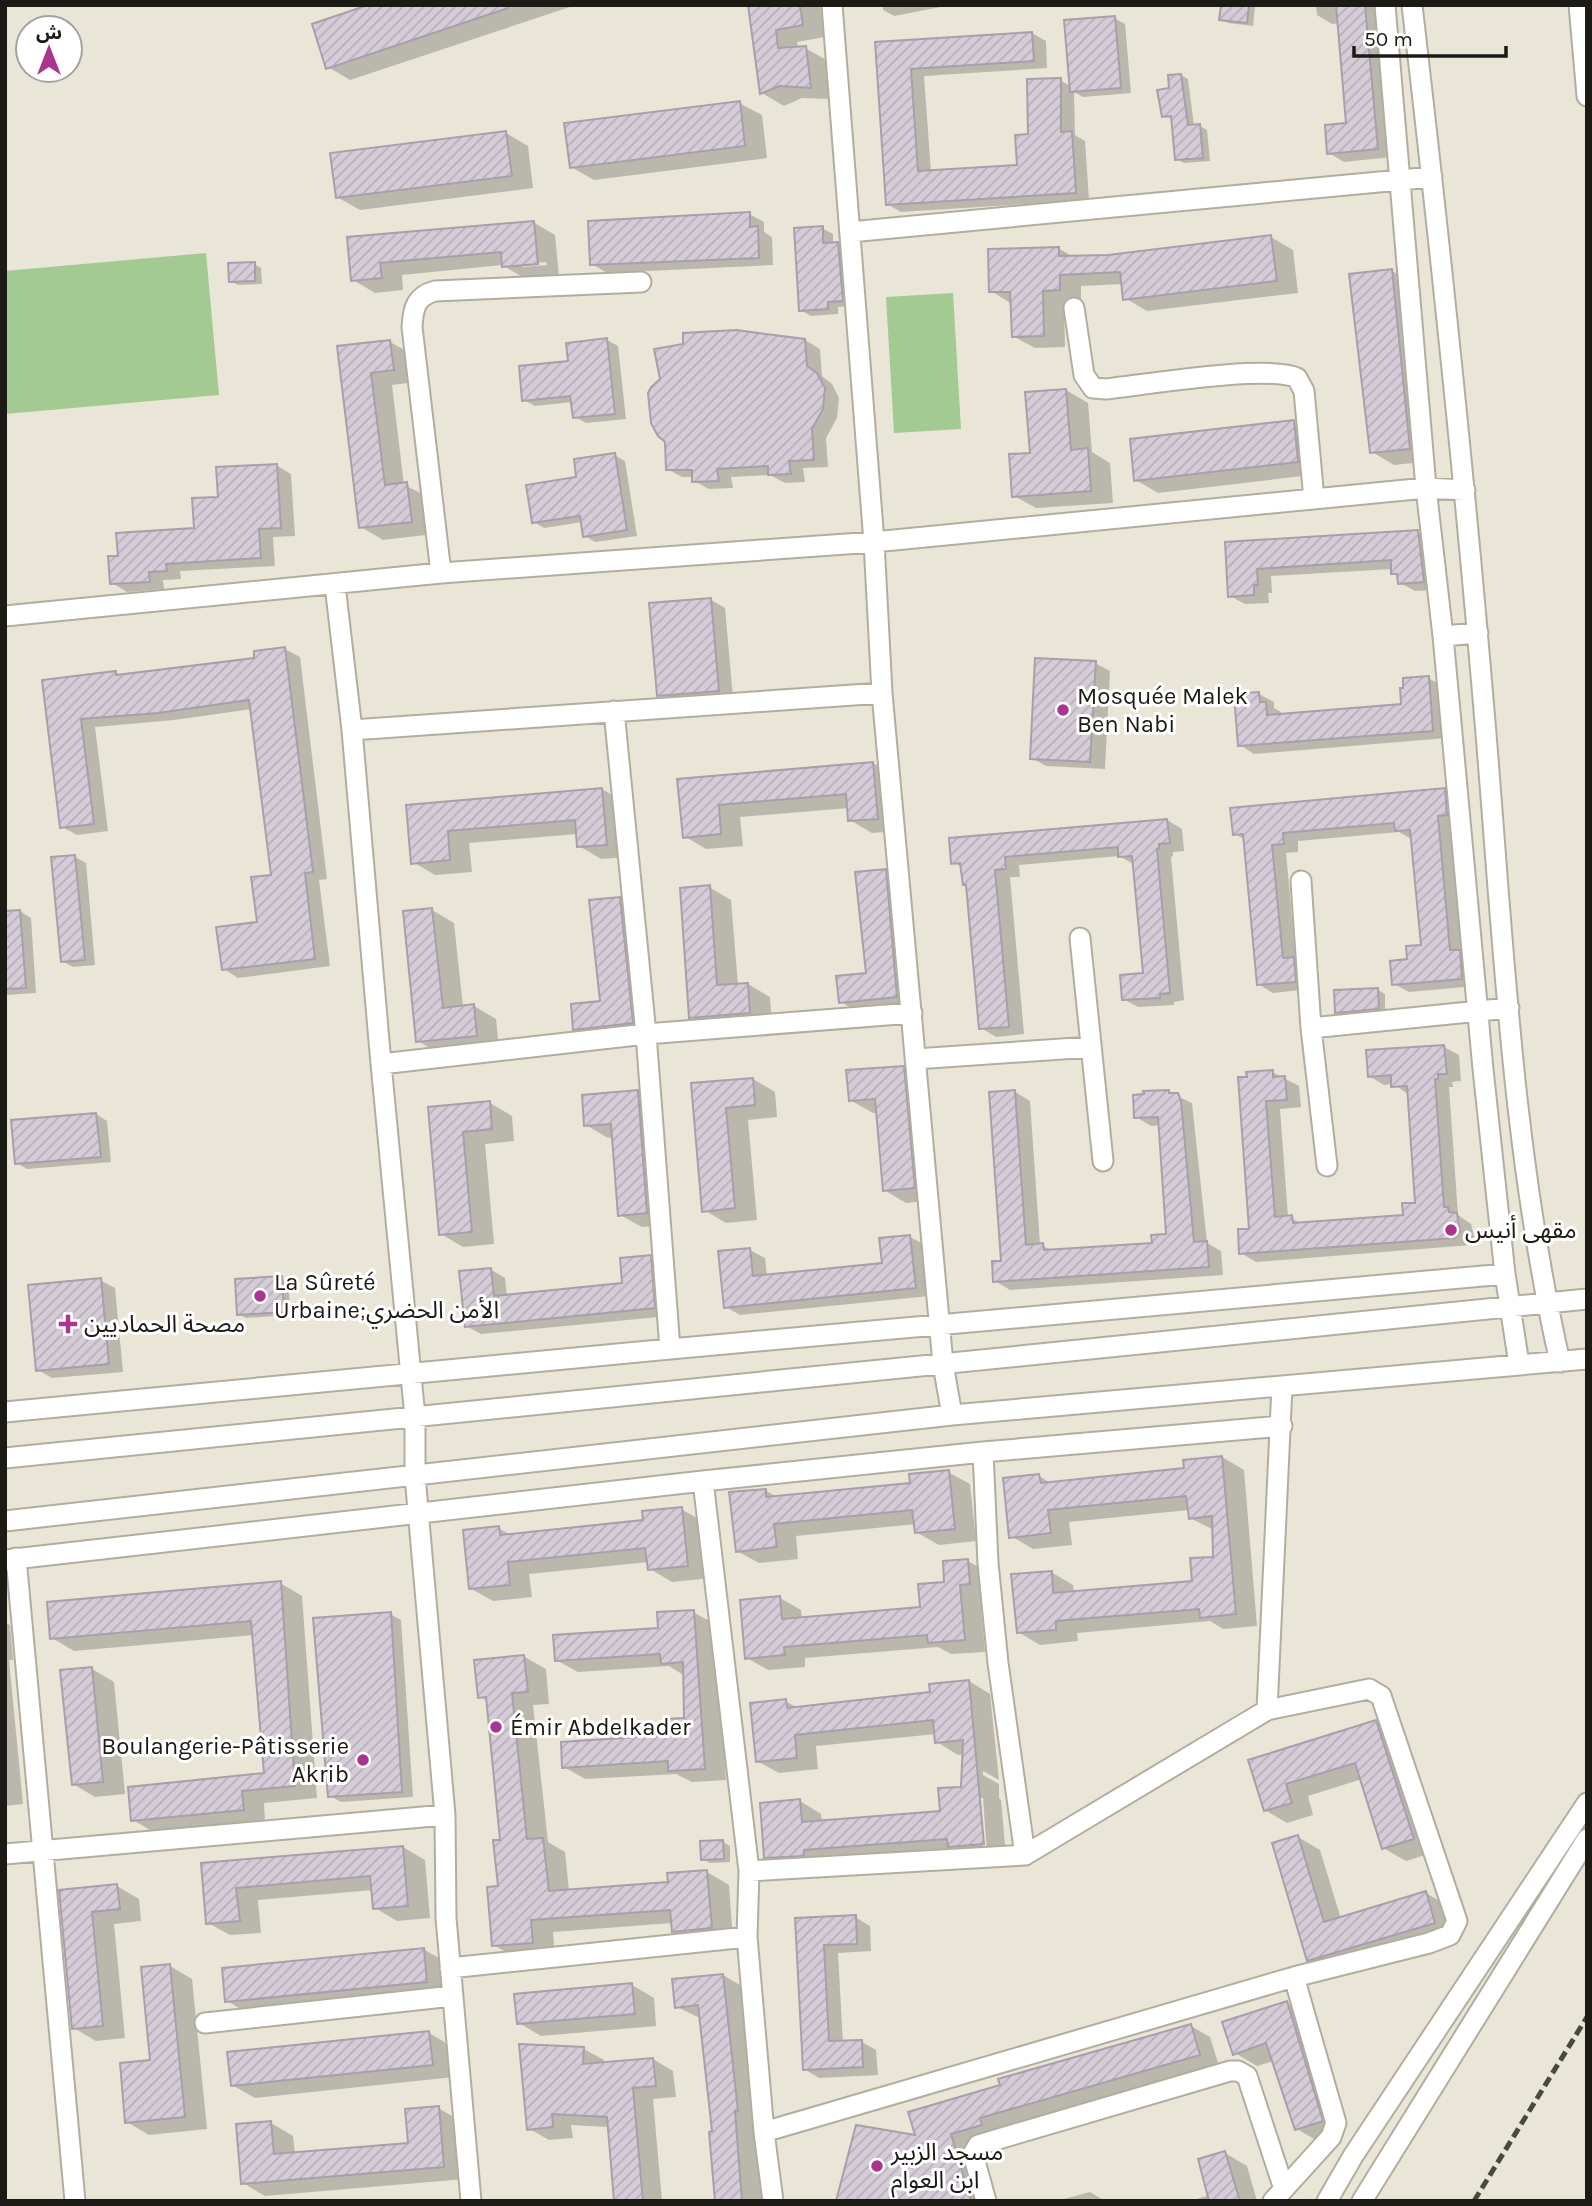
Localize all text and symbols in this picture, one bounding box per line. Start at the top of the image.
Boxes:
north arrow [14,14,84,84]
scale bar [1354,14,1506,58]
text: ش [36,22,62,44]
text: 50 m [1364,27,1413,51]
place label: Mosquée Malek Ben Nabi [1077,682,1248,738]
marker: Mosquée Malek Ben Nabi [1055,702,1071,718]
place label: مقهى أنيس [1465,1214,1577,1244]
marker: مقهى أنيس [1443,1222,1459,1238]
place label: La Sûreté Urbaine;الأمن الحضري [274,1268,499,1329]
marker: La Sûreté Urbaine;الأمن الحضري [252,1288,268,1304]
place label: مصحة الحماديين [84,1310,245,1338]
marker: مصحة الحماديين [58,1314,78,1334]
place label: Émir Abdelkader [510,1712,691,1741]
marker: Émir Abdelkader [488,1719,504,1735]
place label: Boulangerie-Pâtisserie Akrib [101,1732,349,1788]
marker: Boulangerie-Pâtisserie Akrib [355,1752,371,1768]
place label: مسجد الزبير ابن العوام [890,2138,1003,2198]
marker: مسجد الزبير ابن العوام [869,2158,885,2174]

